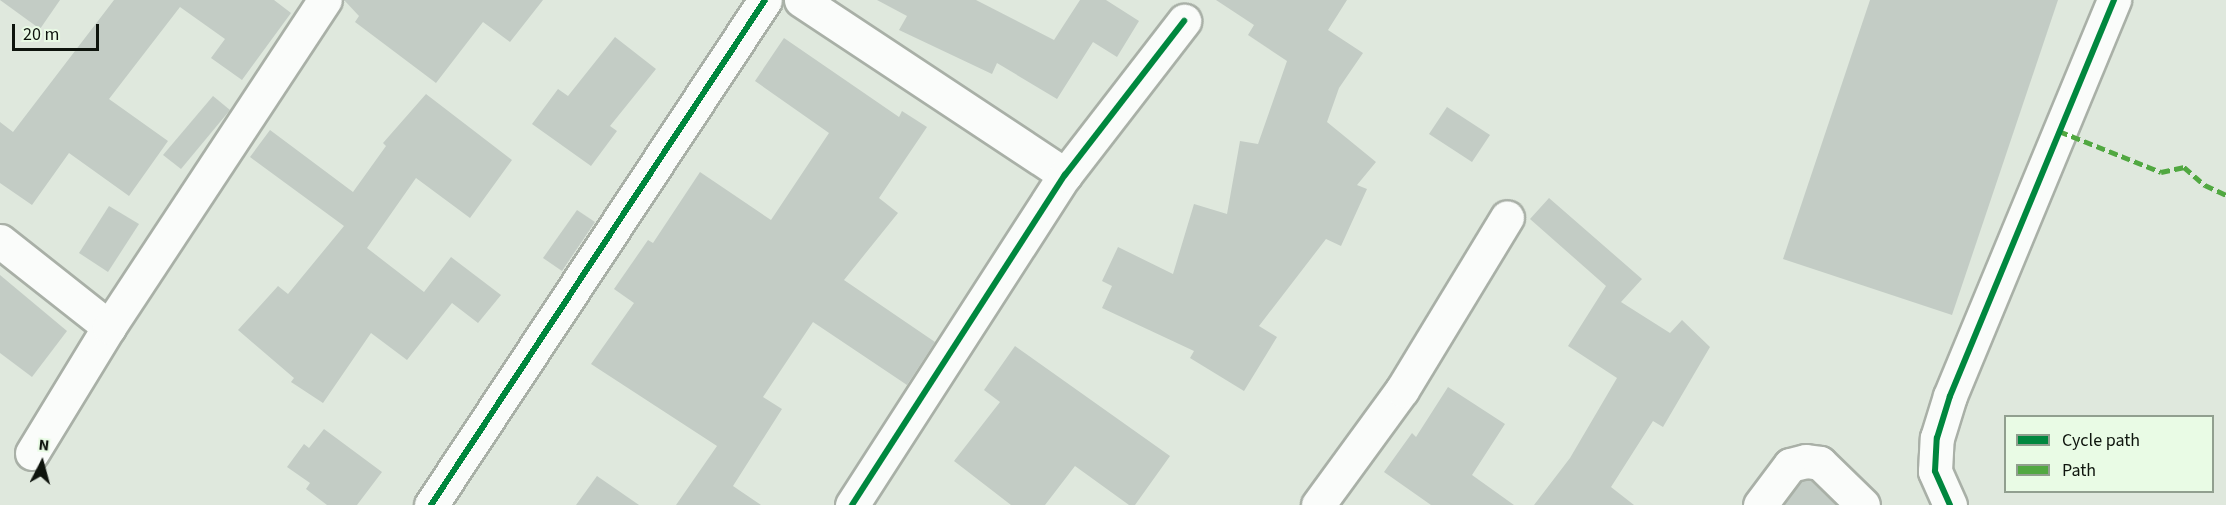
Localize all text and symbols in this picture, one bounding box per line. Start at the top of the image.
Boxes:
scale bar [15,12,102,50]
text: 20 m [23,22,59,47]
legend [2004,415,2214,493]
text: Cycle path [2062,428,2140,453]
north arrow [12,433,72,493]
text: N [37,434,50,457]
text: Path [2062,458,2096,483]

